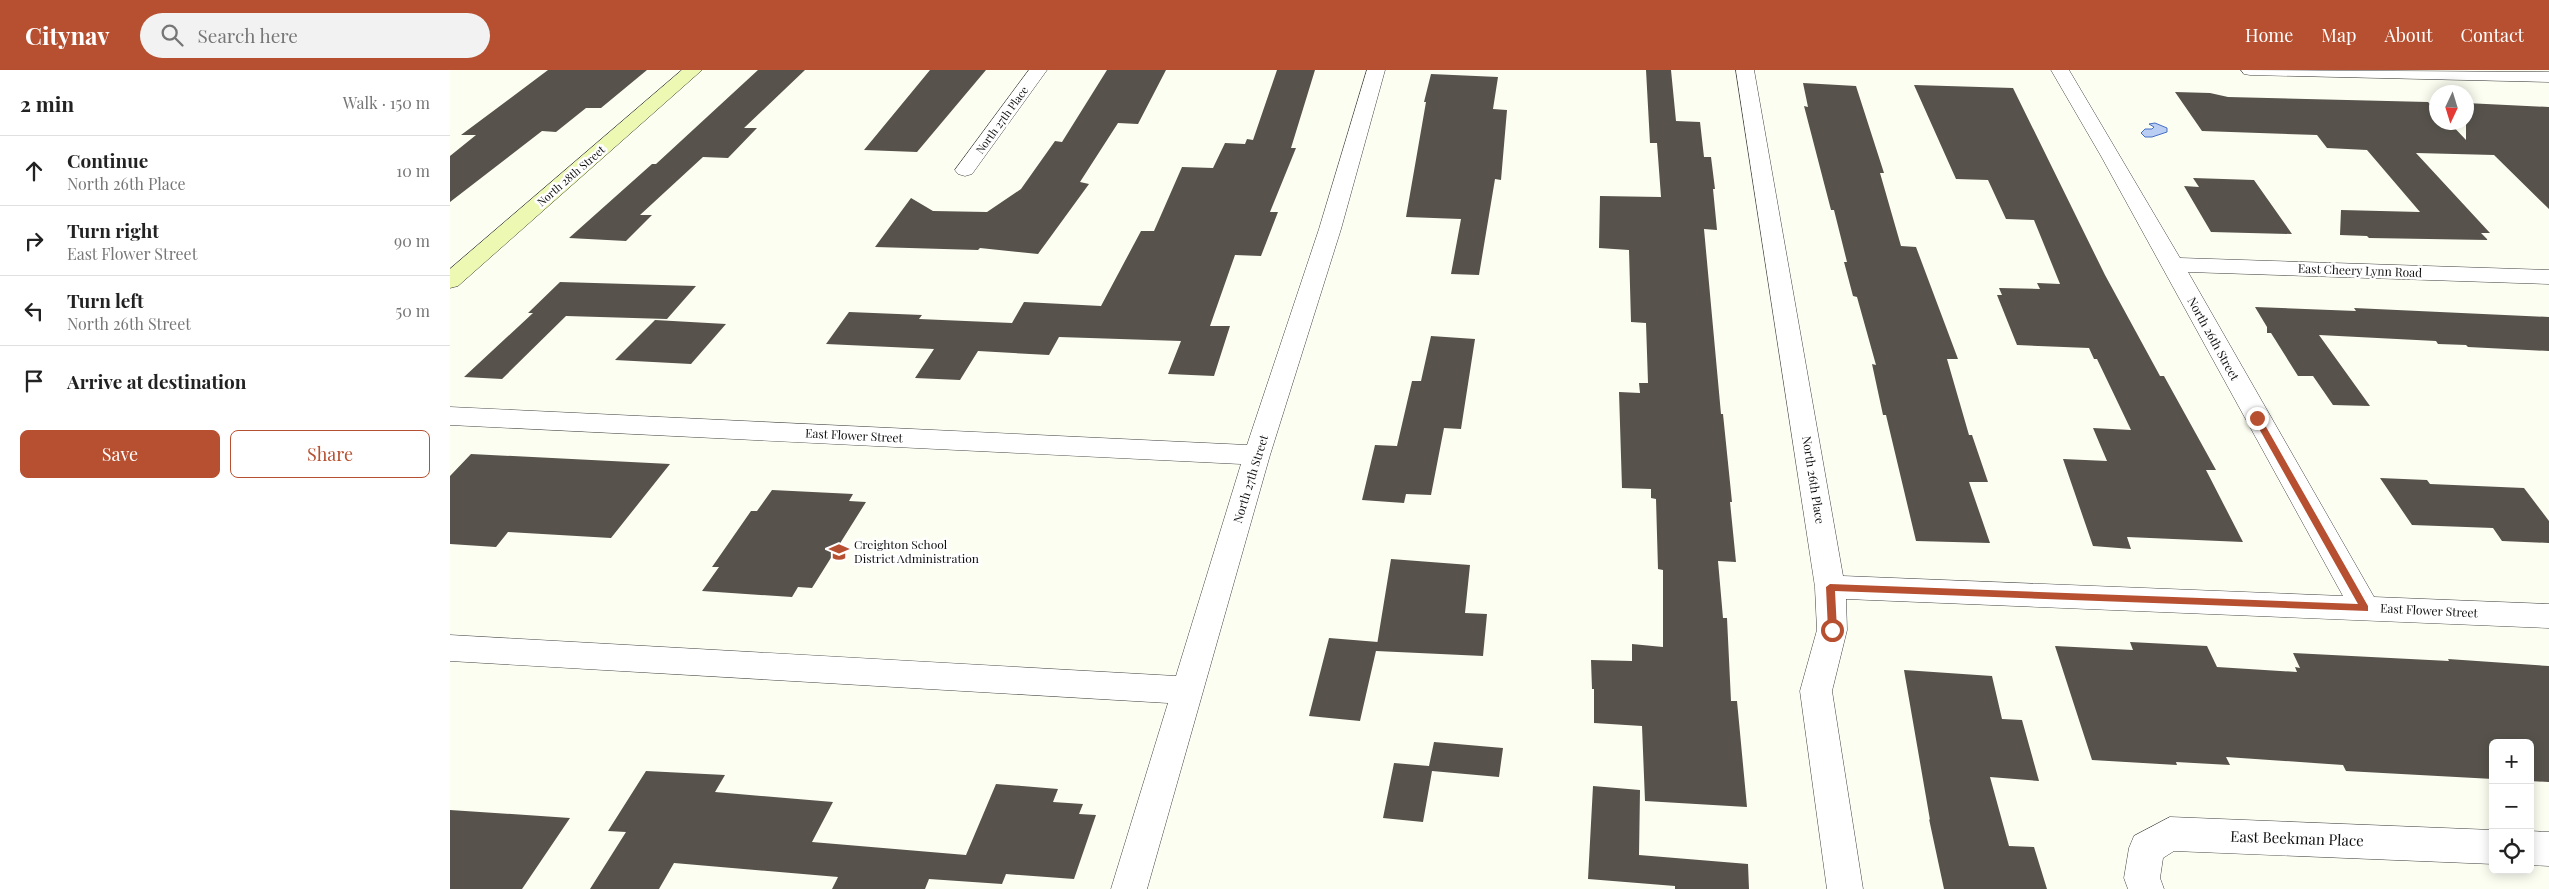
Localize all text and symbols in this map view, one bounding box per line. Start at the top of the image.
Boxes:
search box [140,13,490,58]
text: Citynav [25,19,110,51]
icon: search [158,21,186,49]
text: Search here [198,22,298,48]
text: Home [2245,23,2293,47]
text: Map [2321,23,2356,47]
text: About [2384,23,2433,47]
text: Contact [2461,23,2524,47]
street label: North 27th Place [972,82,1032,157]
north arrow [2429,85,2474,130]
text: 2 min [20,89,74,117]
text: Walk · 150 m [343,92,430,113]
street label: North 28th Street [534,142,608,209]
text: Continue [67,147,148,173]
icon: ahead [20,157,48,185]
text: 10 m [396,160,430,181]
text: North 26th Place [67,173,186,194]
text: Turn right [67,217,159,243]
icon: right [20,227,48,255]
text: 90 m [394,230,430,251]
text: East Flower Street [67,243,197,264]
street label: East Cheery Lynn Road [2298,260,2422,280]
text: Turn left [67,287,144,313]
street label: North 26th Street [2184,294,2244,384]
icon: left [20,297,48,325]
text: 50 m [396,300,430,321]
text: North 26th Street [67,313,191,334]
icon: arrive [20,367,48,395]
text: Arrive at destination [67,368,247,394]
route end [2246,407,2269,430]
street label: East Flower Street [805,424,904,446]
button: Save [20,430,220,478]
button: Share [230,430,430,478]
street label: North 27th Street [1229,432,1271,525]
street label: North 26th Place [1799,435,1829,525]
place label: Creighton School District Administration [854,536,979,566]
school or university icon: Creighton School District Administration [828,541,850,563]
street label: East Flower Street [2380,599,2479,621]
route start [1821,619,1844,642]
map controls [2489,739,2534,874]
button: + [2489,739,2534,784]
button: − [2489,784,2534,829]
street label: East Beekman Place [2230,826,2364,850]
button: locate [2489,829,2534,874]

